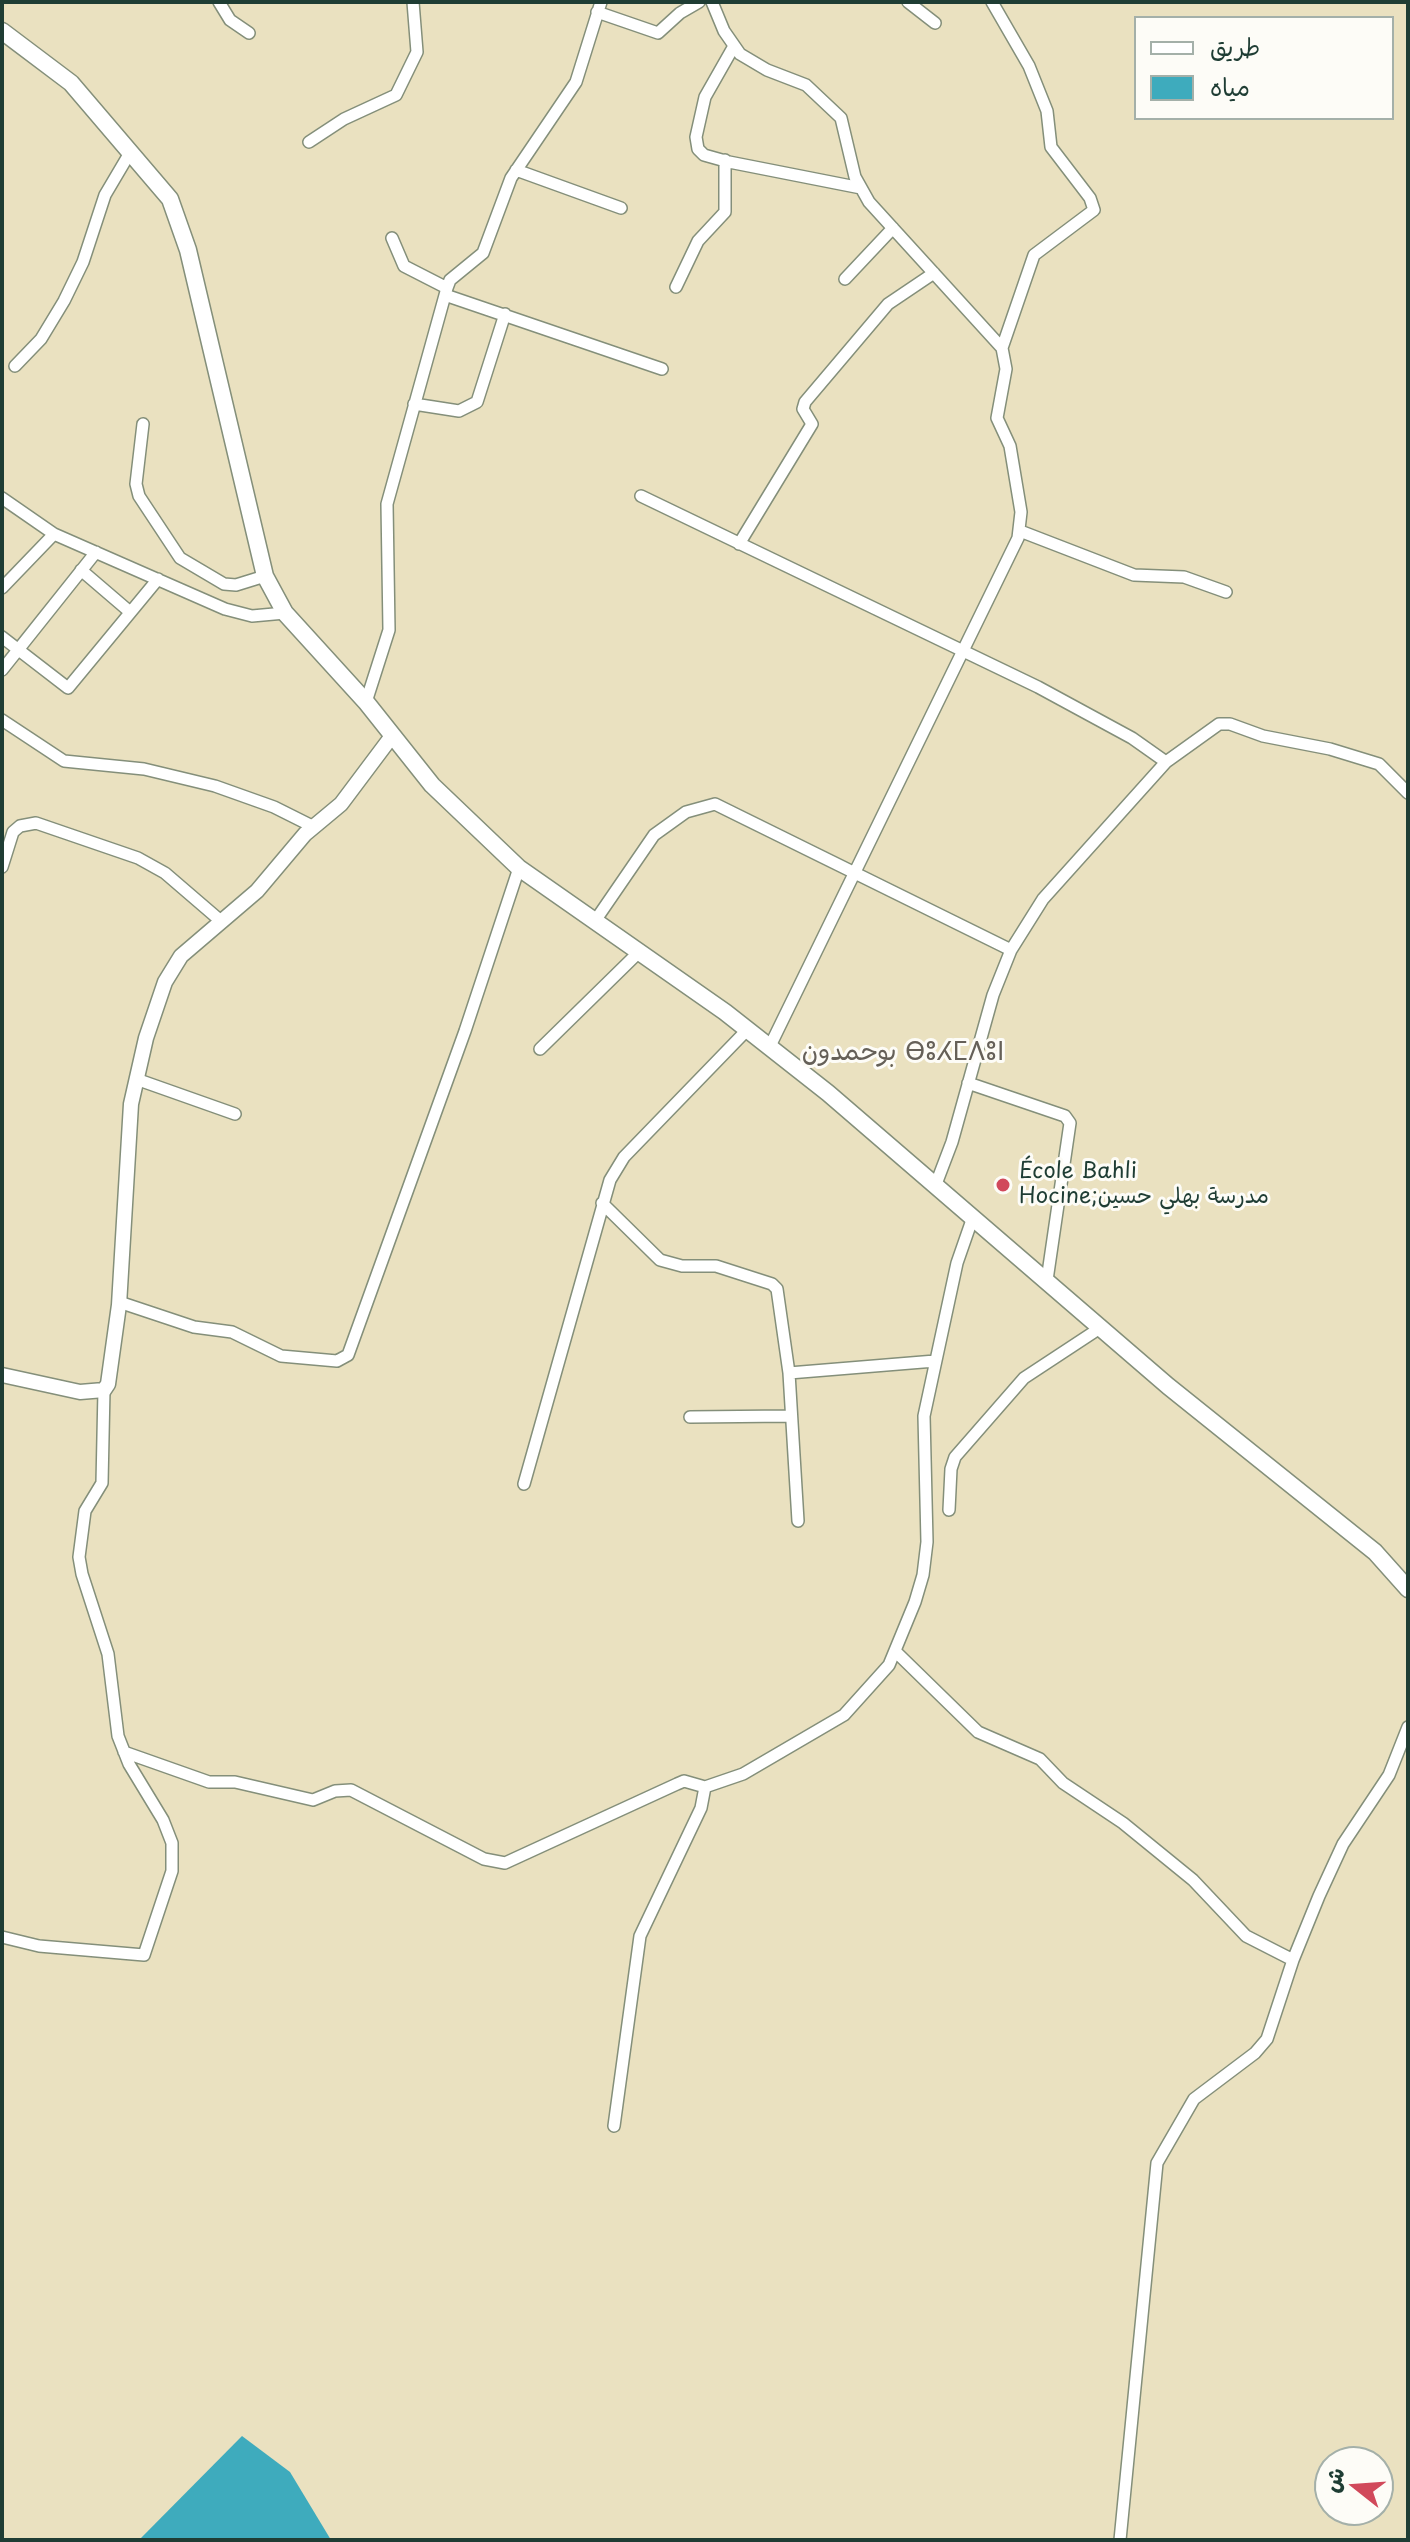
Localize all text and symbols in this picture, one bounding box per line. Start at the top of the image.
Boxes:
legend [1134,16,1394,120]
text: طريق [1210,28,1260,64]
text: مياه [1210,68,1250,104]
district label: بوحمدون ⴱⵓⵃⵎⴷⵓⵏ [802,1037,1004,1069]
place label: École Bahli Hocine;مدرسة بهلي حسين [1019,1159,1269,1210]
marker: École Bahli Hocine;مدرسة بهلي حسين [994,1176,1012,1194]
north arrow [1314,2446,1394,2526]
text: ش [1313,2463,1352,2496]

